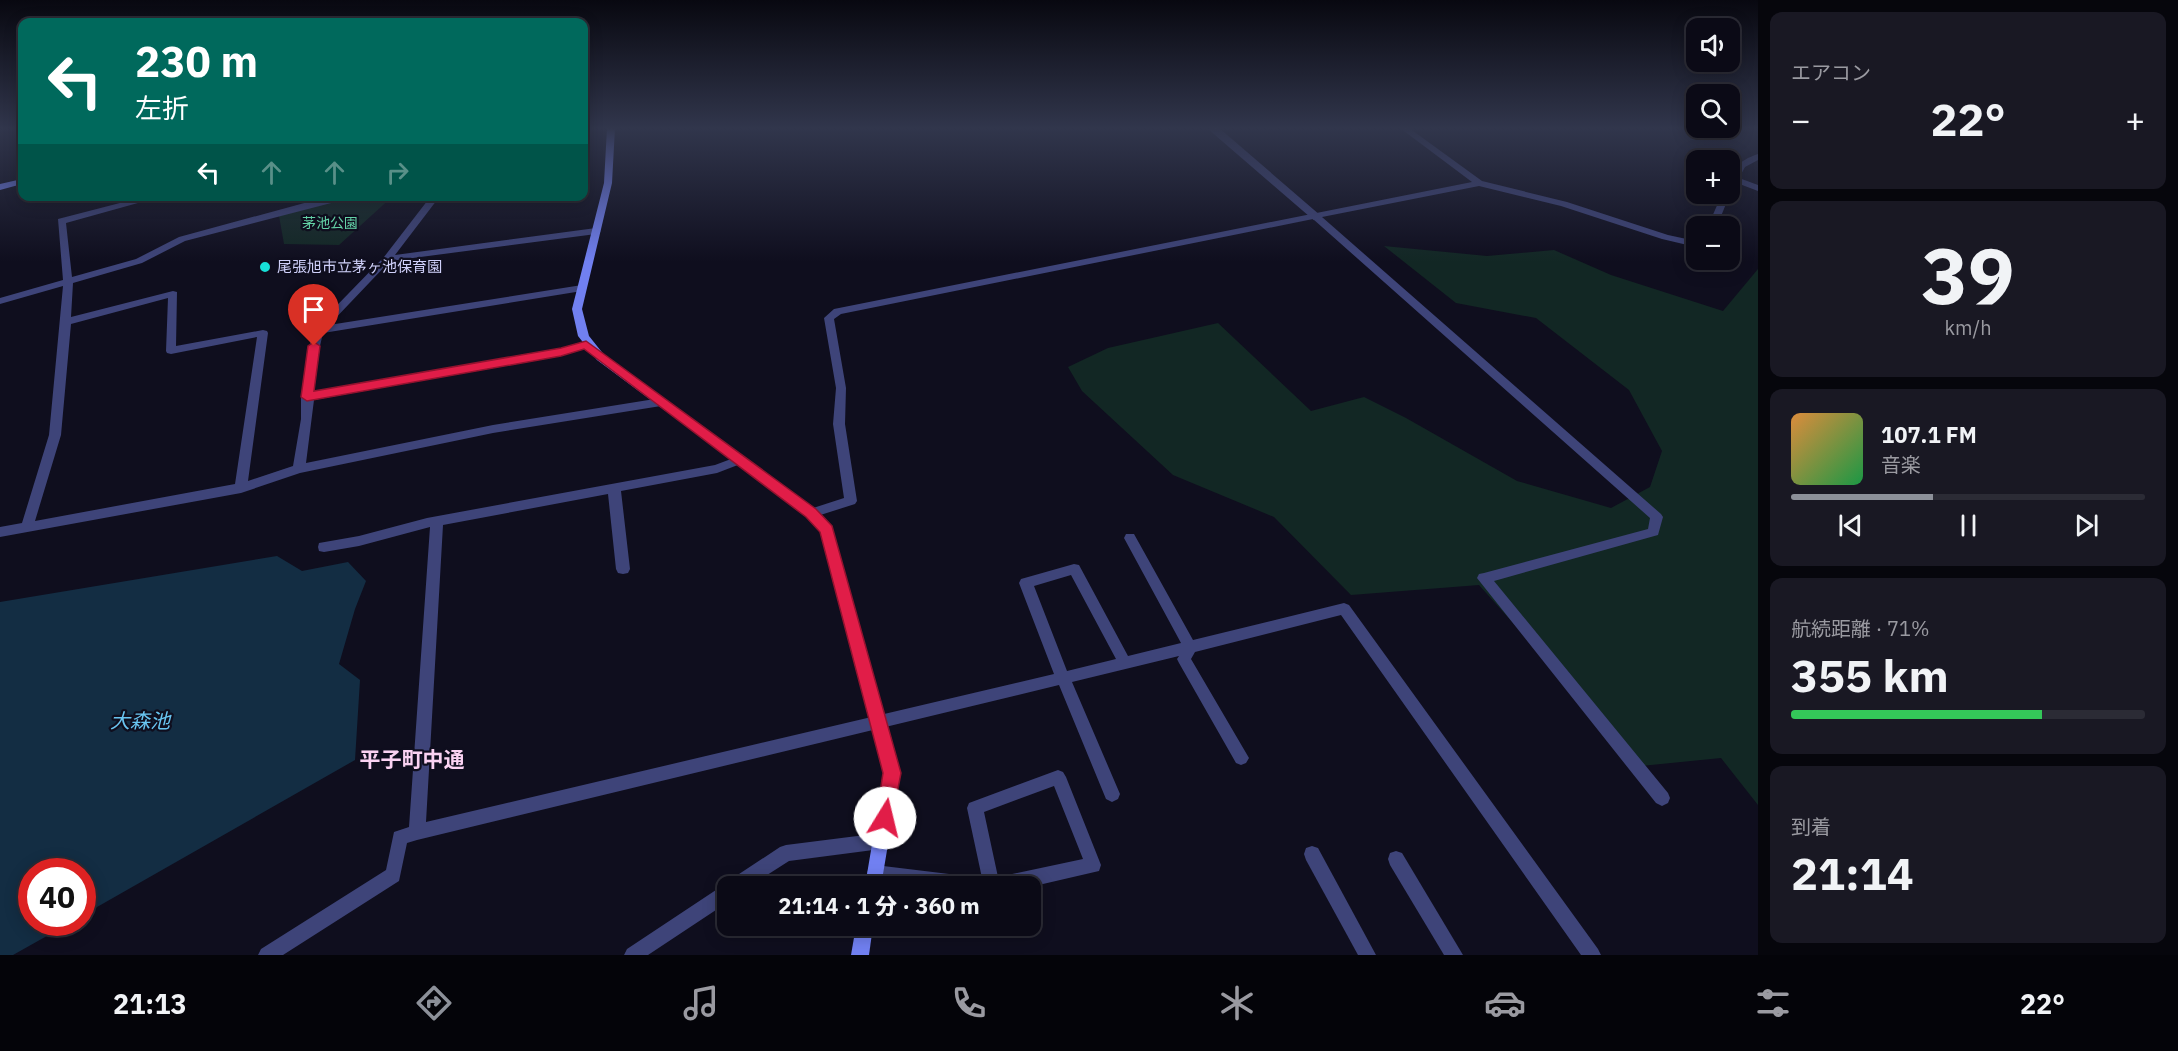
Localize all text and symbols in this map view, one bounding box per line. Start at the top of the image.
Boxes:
map controls [1686,18,1740,270]
button: sound [1686,18,1740,72]
text: 230 m [135,34,258,89]
icon: left [36,42,114,120]
text: エアコン [1791,59,1871,86]
button: search [1686,84,1740,138]
text: 左折 [135,90,189,125]
text: 22° [1930,90,2006,148]
text: − [1791,98,1811,141]
text: + [2125,98,2145,141]
button: + [1686,150,1740,204]
icon: left [192,156,225,189]
icon: ahead [255,156,288,189]
icon: ahead [318,156,351,189]
icon: right [381,156,414,189]
park label: 茅池公園 [302,214,358,232]
button: − [1686,216,1740,270]
text: 39 [1921,224,2015,325]
place label: 尾張旭市立茅ヶ池保育園 [277,257,442,276]
marker: 尾張旭市立茅ヶ池保育園 [258,260,272,274]
pin [288,284,339,346]
icon: arrive [297,293,330,326]
text: km/h [1944,314,1992,341]
text: 107.1 FM [1881,420,1977,449]
text: 音楽 [1881,451,1921,478]
icon: previous [1834,509,1867,542]
icon: pause [1952,509,1985,542]
icon: next [2070,509,2103,542]
text: 航続距離 · 71% [1791,615,1930,642]
text: 355 km [1791,646,1949,704]
water label: 大森池 [110,707,172,734]
district label: 平子町中通 [360,745,465,773]
position arrow [853,786,917,850]
text: 到着 [1791,813,1831,840]
text: 21:14 [1791,844,1914,902]
speed limit sign: 40 [18,858,96,936]
text: 21:14 · 1 分 · 360 m [778,891,980,920]
icon: directions [413,982,455,1024]
icon: music [680,982,722,1024]
icon: phone [948,982,990,1024]
icon: climate [1216,982,1258,1024]
icon: car [1484,982,1526,1024]
icon: filters [1752,982,1794,1024]
text: 21:13 [113,986,187,1021]
text: 22° [2020,986,2065,1021]

